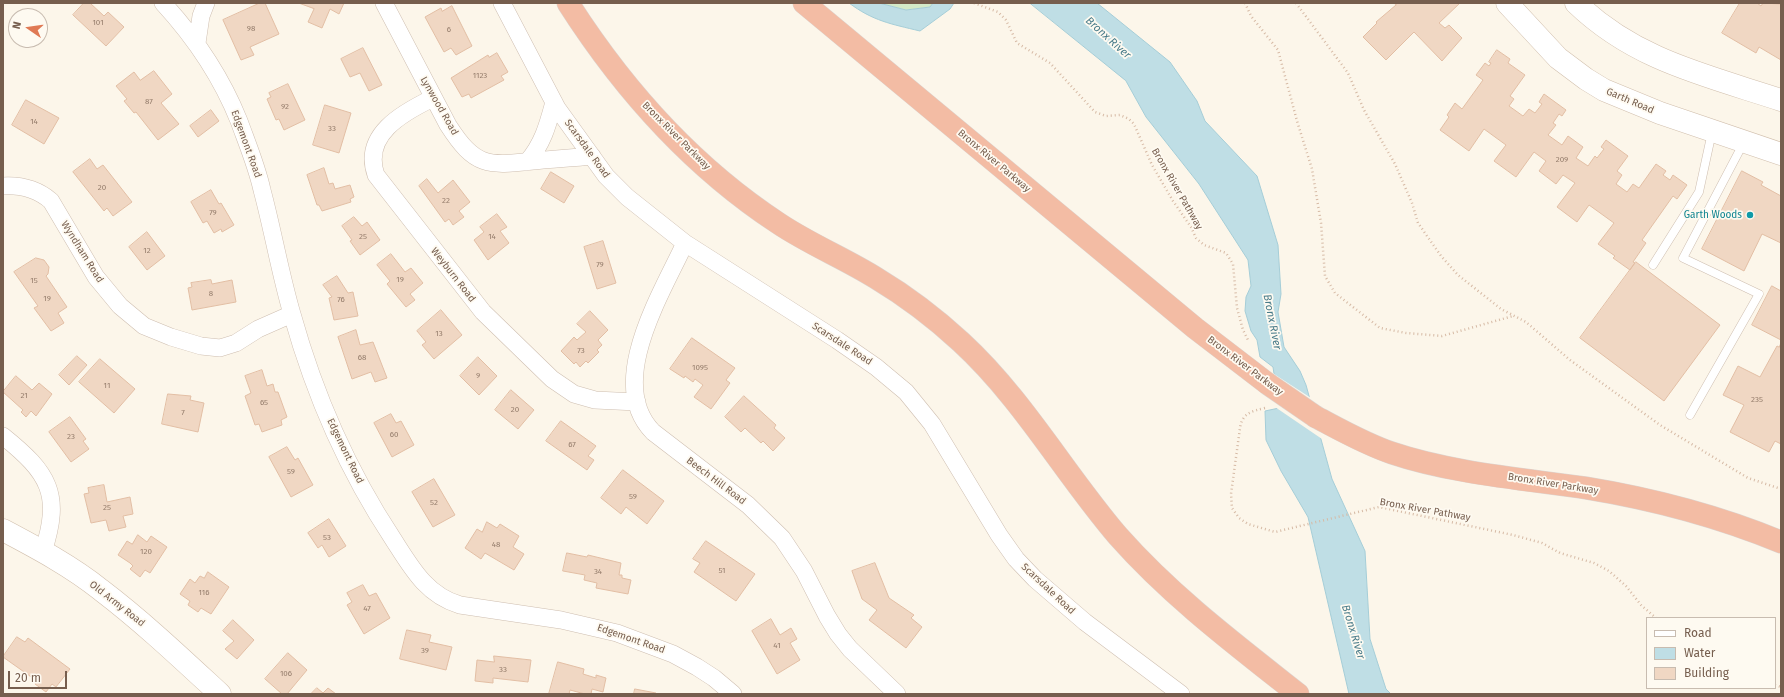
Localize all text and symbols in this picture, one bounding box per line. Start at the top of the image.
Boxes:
north arrow [8,8,48,48]
water label: Bronx River [1083,14,1133,62]
house number: 101 [92,18,104,28]
text: N [10,20,24,30]
house number: 98 [247,24,255,34]
house number: 6 [447,25,451,35]
house number: 1123 [473,71,487,81]
street label: Lynwood Road [417,75,461,137]
street label: Garth Road [1604,86,1656,116]
house number: 87 [145,97,153,107]
street label: Bronx River Parkway [639,99,713,173]
house number: 92 [281,102,289,112]
street label: Edgemont Road [228,108,264,180]
house number: 14 [30,117,38,127]
street label: Scarsdale Road [562,117,612,181]
house number: 33 [328,124,336,134]
street label: Bronx River Parkway [955,127,1033,195]
street label: Bronx River Pathway [1149,146,1205,232]
house number: 209 [1556,155,1568,165]
house number: 20 [98,183,106,193]
house number: 22 [442,196,450,206]
house number: 79 [209,208,217,218]
place label: Garth Woods [1684,209,1742,221]
marker: Garth Woods [1745,210,1755,220]
street label: Wyndham Road [58,219,106,285]
house number: 25 [359,232,367,242]
house number: 14 [488,232,496,242]
street label: Weyburn Road [428,245,478,305]
house number: 12 [143,246,151,256]
house number: 79 [596,260,604,270]
house number: 19 [396,275,404,285]
house number: 15 [30,276,38,286]
house number: 8 [209,289,213,299]
water label: Bronx River [1260,293,1284,351]
house number: 19 [43,294,51,304]
house number: 76 [337,295,345,305]
street label: Scarsdale Road [810,320,874,368]
house number: 13 [435,329,443,339]
street label: Bronx River Parkway [1205,334,1285,398]
house number: 73 [577,346,585,356]
house number: 68 [358,353,366,363]
house number: 1095 [692,363,708,373]
house number: 9 [476,371,480,381]
house number: 11 [104,381,110,391]
house number: 21 [20,391,28,401]
house number: 235 [1751,395,1763,405]
house number: 65 [260,398,268,408]
house number: 20 [511,405,519,415]
house number: 7 [181,408,185,418]
street label: Edgemont Road [324,416,366,486]
house number: 60 [390,430,398,440]
house number: 23 [67,432,75,442]
house number: 67 [568,440,576,450]
street label: Beech Hill Road [684,455,748,507]
house number: 59 [287,467,295,477]
street label: Bronx River Parkway [1507,471,1599,497]
house number: 59 [629,492,637,502]
street label: Bronx River Pathway [1379,496,1471,524]
house number: 52 [430,498,438,508]
house number: 25 [103,503,111,513]
house number: 53 [323,533,331,543]
house number: 48 [492,540,500,550]
house number: 120 [140,547,152,557]
street label: Scarsdale Road [1019,561,1077,617]
house number: 51 [718,566,726,576]
house number: 34 [594,567,602,577]
street label: Old Army Road [87,579,147,629]
house number: 116 [198,588,210,598]
water label: Bronx River [1338,603,1368,661]
house number: 47 [363,604,371,614]
legend [1646,617,1776,689]
street label: Edgemont Road [595,622,667,656]
text: Road [1684,626,1712,640]
house number: 41 [773,641,781,651]
house number: 39 [421,646,429,656]
text: Water [1684,646,1715,660]
scale bar [10,663,69,689]
house number: 33 [499,665,507,675]
text: Building [1684,666,1729,680]
house number: 106 [280,669,292,679]
text: 20 m [15,671,41,685]

